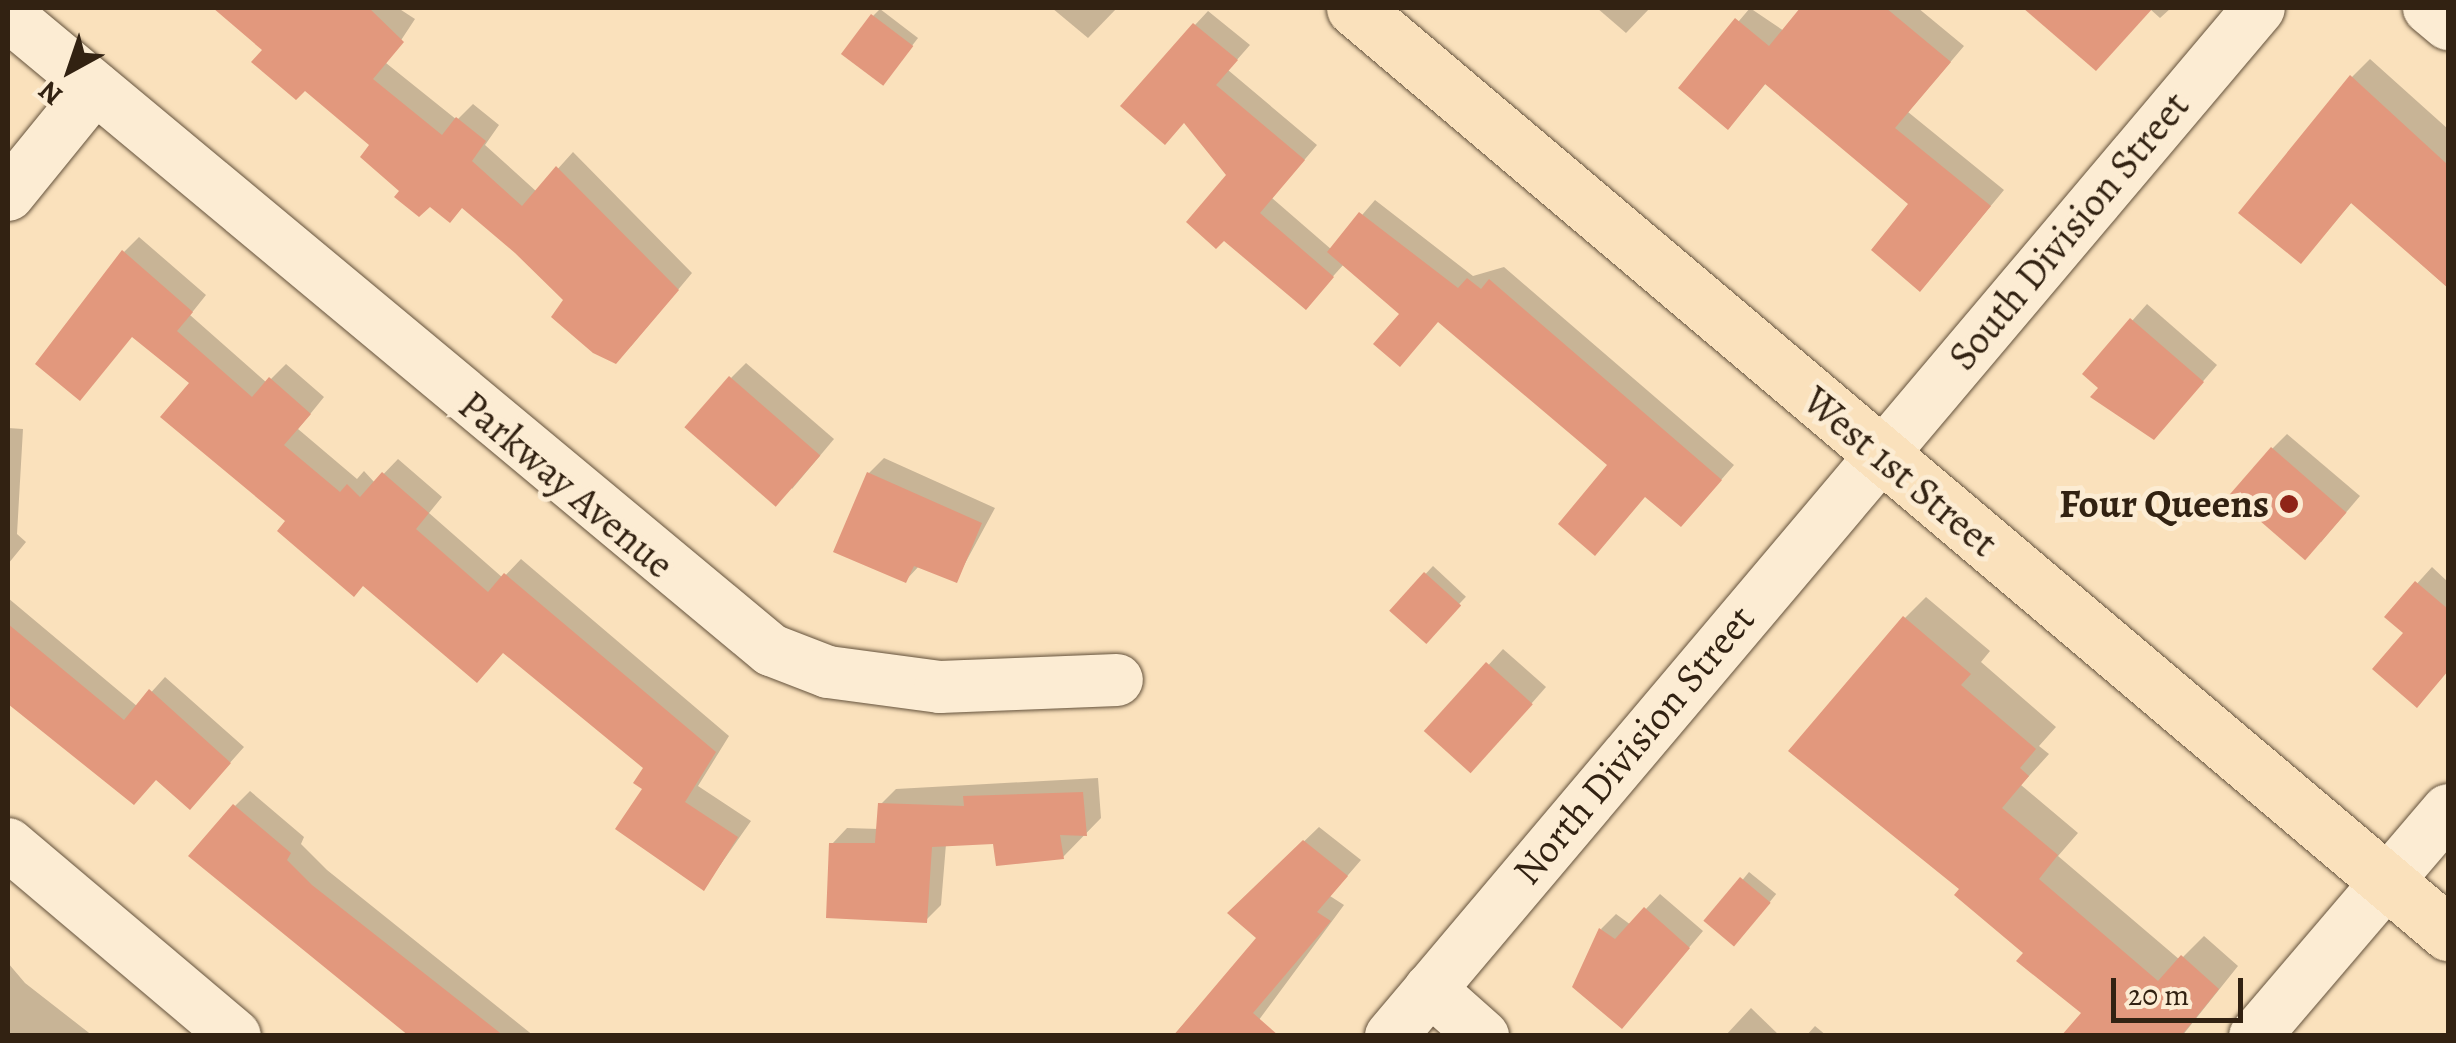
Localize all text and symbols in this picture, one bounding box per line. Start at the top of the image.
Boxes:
north arrow [20,20,120,120]
text: N [31,72,71,114]
street label: South Division Street [1939,82,2199,380]
street label: West 1st Street [1793,377,2007,567]
street label: Parkway Avenue [449,381,683,589]
place label: Four Queens [2059,480,2269,528]
marker: Four Queens [2278,493,2300,515]
street label: North Division Street [1503,596,1765,894]
scale bar [2116,958,2248,1020]
text: 20 m [2128,975,2189,1015]

